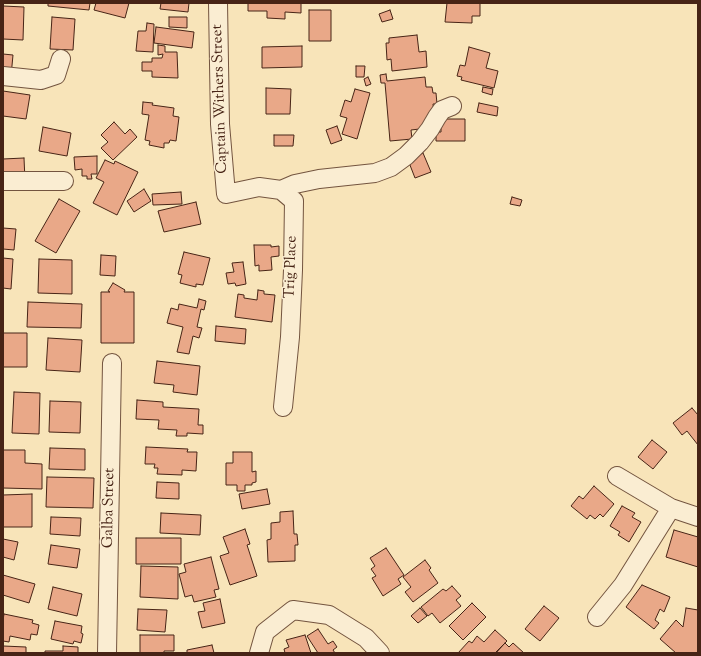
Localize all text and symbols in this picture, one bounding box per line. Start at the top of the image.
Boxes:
street label: Captain Withers Street [209,24,233,174]
street label: Trig Place [282,235,302,299]
street label: Galba Street [100,468,120,548]

